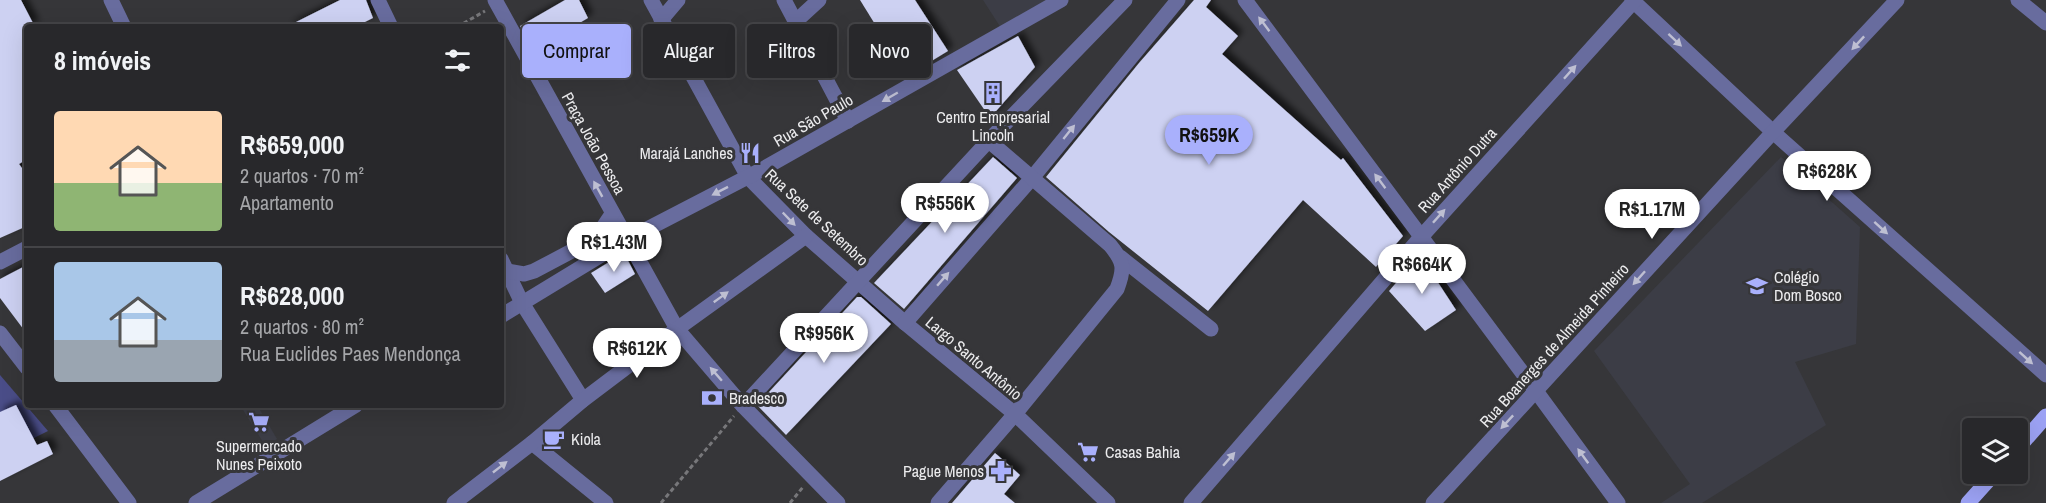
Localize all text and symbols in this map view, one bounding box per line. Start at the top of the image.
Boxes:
one-way arrow [1258,17,1270,32]
chip: Comprar [522,24,631,78]
chip: Alugar [643,24,735,78]
chip: Filtros [747,24,837,78]
chip: Novo [849,24,931,78]
one-way arrow [1667,33,1682,46]
one-way arrow [1851,36,1865,50]
text: 8 imóveis [54,43,151,78]
icon: filters [441,44,474,77]
one-way arrow [1563,64,1577,79]
building icon: Centro Empresarial Lincoln [981,81,1005,105]
street label: Praça João Pessoa [557,88,632,199]
street label: Rua São Paulo [769,88,857,152]
one-way arrow [881,92,898,102]
place label: Centro Empresarial Lincoln [936,106,1050,146]
pin: R$659K [1160,115,1258,166]
text: R$659K [1179,121,1239,148]
street label: Rua Antônio Dutra [1413,122,1502,217]
one-way arrow [1062,124,1075,140]
text: R$659,000 [240,127,344,162]
icon: home [102,135,174,207]
restaurant icon: Marajá Lanches [738,141,762,165]
place label: Marajá Lanches [640,142,733,164]
pin: R$628K [1778,151,1876,202]
text: R$628K [1797,157,1857,184]
text: 2 quartos · 70 m² [240,162,364,189]
street label: Rua Sete de Setembro [761,163,873,271]
one-way arrow [1373,173,1386,189]
one-way arrow [593,180,603,197]
pin: R$556K [896,183,994,234]
one-way arrow [711,187,728,196]
text: Apartamento [240,189,334,216]
text: R$556K [915,189,975,216]
pin: R$1.17M [1597,189,1707,240]
text: R$1.17M [1619,195,1685,222]
one-way arrow [1432,209,1446,224]
one-way arrow [782,211,796,225]
one-way arrow [1873,221,1888,234]
pin: R$1.43M [559,222,669,273]
text: R$1.43M [581,228,647,255]
pin: R$664K [1373,244,1471,295]
text: R$664K [1392,250,1452,277]
street label: Rua Boanerges de Almeida Pinheiro [1474,258,1634,432]
place label: Colégio Dom Bosco [1774,266,1842,306]
one-way arrow [1633,270,1646,285]
one-way arrow [936,271,950,286]
school or university icon: Colégio Dom Bosco [1745,274,1769,298]
text: R$628,000 [240,278,344,313]
icon: home [102,286,174,358]
one-way arrow [713,291,729,303]
street label: Largo Santo Antônio [921,311,1027,405]
text: 2 quartos · 80 m² [240,313,364,340]
pin: R$956K [775,313,873,364]
text: R$956K [794,319,854,346]
pin: R$612K [588,328,686,379]
text: R$612K [607,334,667,361]
text: Rua Euclides Paes Mendonça [240,340,461,367]
one-way arrow [2019,351,2034,365]
one-way arrow [709,366,722,382]
bank icon: Bradesco [700,386,724,410]
place label: Bradesco [729,387,784,409]
supermarket icon: Supermercado Nunes Peixoto [247,410,271,434]
one-way arrow [1501,415,1515,429]
map controls [1962,418,2028,484]
button: layers [1962,418,2028,484]
cafe icon: Kiola [542,427,566,451]
place label: Kiola [571,428,602,450]
place label: Supermercado Nunes Peixoto [216,435,302,475]
supermarket icon: Casas Bahia [1076,440,1100,464]
place label: Casas Bahia [1105,441,1181,463]
one-way arrow [1578,448,1590,463]
one-way arrow [1222,452,1235,467]
pharmacy icon: Pague Menos [989,459,1013,483]
place label: Pague Menos [903,460,984,482]
one-way arrow [493,462,508,474]

